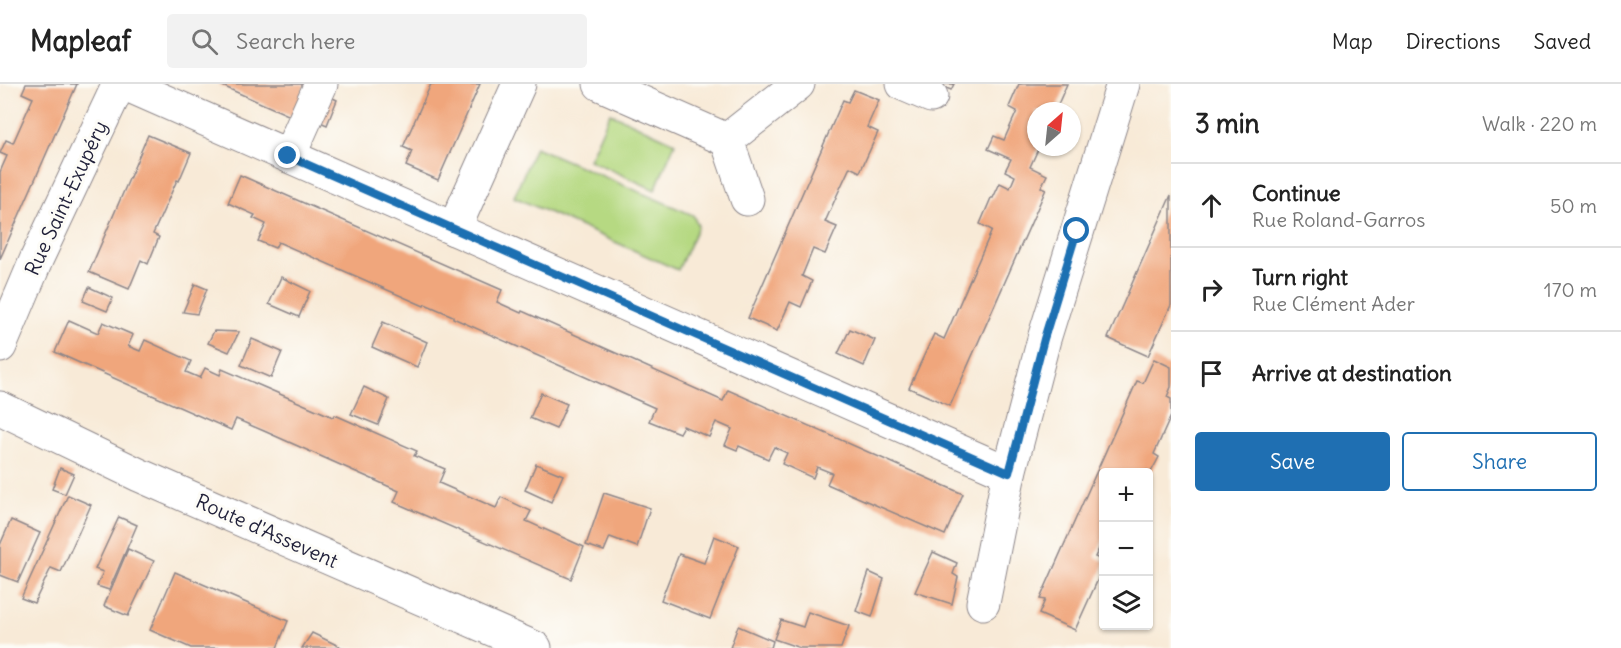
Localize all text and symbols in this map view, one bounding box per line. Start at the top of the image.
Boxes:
search box [167,14,587,68]
text: Mapleaf [30,23,131,59]
icon: search [188,25,221,58]
text: Search here [236,27,355,55]
text: Map [1332,28,1373,55]
text: Directions [1406,28,1500,55]
text: Saved [1533,28,1591,55]
north arrow [1027,102,1081,156]
text: 3 min [1195,107,1260,140]
text: Walk · 220 m [1482,111,1597,136]
street label: Rue Saint-Exupéry [19,116,112,279]
route end [274,142,300,168]
text: Continue [1252,179,1341,207]
icon: ahead [1195,189,1228,222]
text: 50 m [1550,193,1597,218]
text: Rue Roland-Garros [1252,207,1425,232]
route start [1063,217,1089,243]
text: Turn right [1252,263,1348,291]
icon: right [1195,273,1228,306]
text: 170 m [1544,277,1597,302]
text: Rue Clément Ader [1252,291,1415,316]
icon: arrive [1195,357,1228,390]
text: Arrive at destination [1252,359,1452,387]
button: Save [1195,432,1390,491]
button: Share [1402,432,1597,491]
map controls [1099,468,1153,630]
button: + [1099,468,1153,522]
street label: Route d'Assevent [192,488,342,573]
button: − [1099,522,1153,576]
button: layers [1099,576,1153,630]

